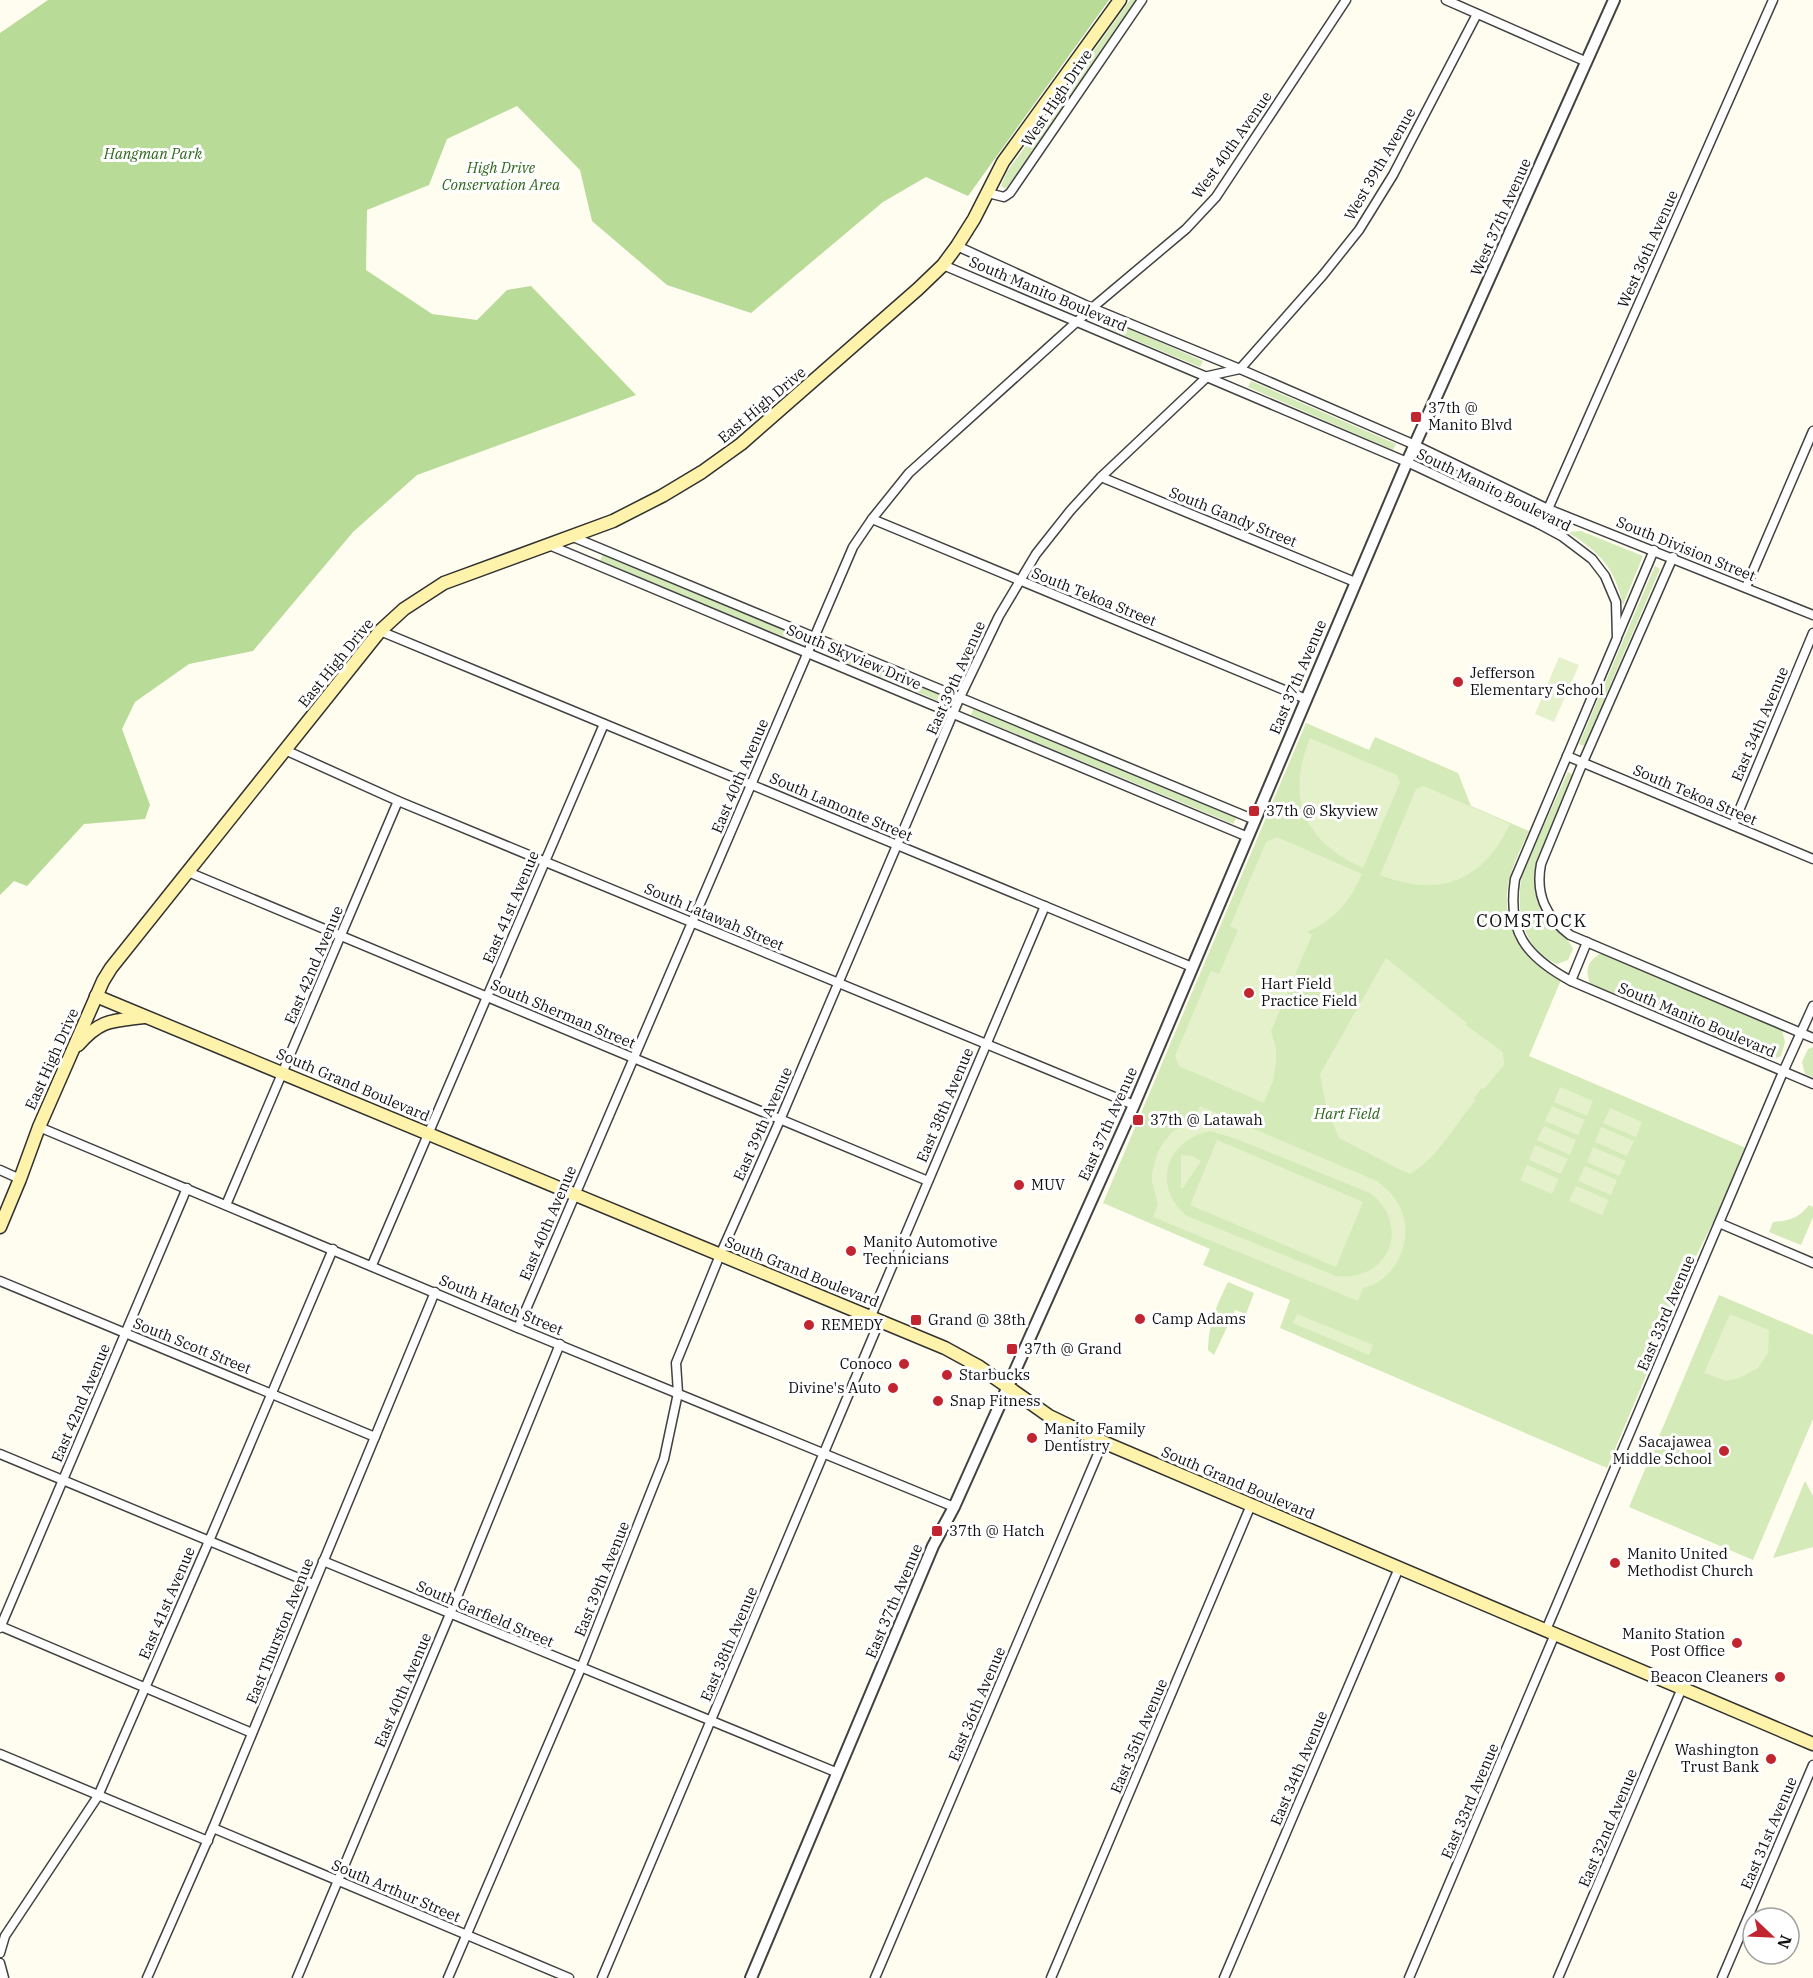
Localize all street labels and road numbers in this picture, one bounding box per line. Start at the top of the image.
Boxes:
street label: West High Drive [1017,45,1096,150]
street label: West 40th Avenue [1187,87,1276,202]
street label: West 39th Avenue [1340,104,1419,223]
street label: West 37th Avenue [1466,155,1535,279]
street label: West 36th Avenue [1613,187,1682,311]
street label: South Manito Boulevard [966,252,1130,335]
street label: East High Drive [714,362,810,447]
street label: South Manito Boulevard [1414,444,1575,535]
street label: South Gandy Street [1166,482,1300,551]
street label: South Division Street [1614,512,1759,585]
street label: South Tekoa Street [1029,563,1159,630]
street label: East High Drive [294,614,377,711]
street label: East 37th Avenue [1265,617,1330,737]
street label: East 39th Avenue [922,618,989,738]
street label: South Skyview Drive [784,620,924,694]
street label: East 34th Avenue [1727,664,1792,784]
street label: East 40th Avenue [707,716,772,836]
street label: South Tekoa Street [1630,760,1760,829]
street label: South Lamonte Street [767,768,915,845]
street label: East 41st Avenue [478,848,543,966]
street label: South Latawah Street [642,879,787,955]
street label: East 42nd Avenue [280,903,347,1027]
street label: South Sherman Street [488,974,638,1053]
street label: South Manito Boulevard [1615,978,1779,1061]
street label: East High Drive [21,1005,82,1113]
street label: South Grand Boulevard [274,1044,433,1125]
street label: East 38th Avenue [912,1045,977,1165]
street label: East 39th Avenue [729,1064,796,1184]
street label: East 37th Avenue [1074,1064,1141,1184]
street label: East 40th Avenue [515,1163,580,1283]
street label: South Grand Boulevard [722,1232,882,1311]
street label: East 33rd Avenue [1633,1252,1698,1373]
street label: South Hatch Street [436,1270,566,1339]
street label: South Scott Street [130,1313,254,1378]
street label: East 42nd Avenue [47,1341,114,1465]
street label: South Grand Boulevard [1159,1442,1318,1523]
street label: East 39th Avenue [570,1518,633,1639]
street label: East 37th Avenue [861,1541,926,1661]
street label: East 41st Avenue [134,1544,199,1662]
street label: East Thurston Avenue [242,1555,317,1707]
street label: South Garfield Street [414,1576,557,1651]
street label: East 38th Avenue [696,1584,761,1704]
street label: East 40th Avenue [370,1630,435,1750]
street label: East 36th Avenue [944,1644,1009,1764]
street label: East 35th Avenue [1106,1676,1171,1796]
street label: East 34th Avenue [1266,1708,1331,1828]
street label: East 33rd Avenue [1437,1740,1502,1861]
street label: East 32nd Avenue [1574,1766,1641,1890]
street label: East 31st Avenue [1736,1774,1801,1892]
street label: South Arthur Street [329,1855,463,1926]

